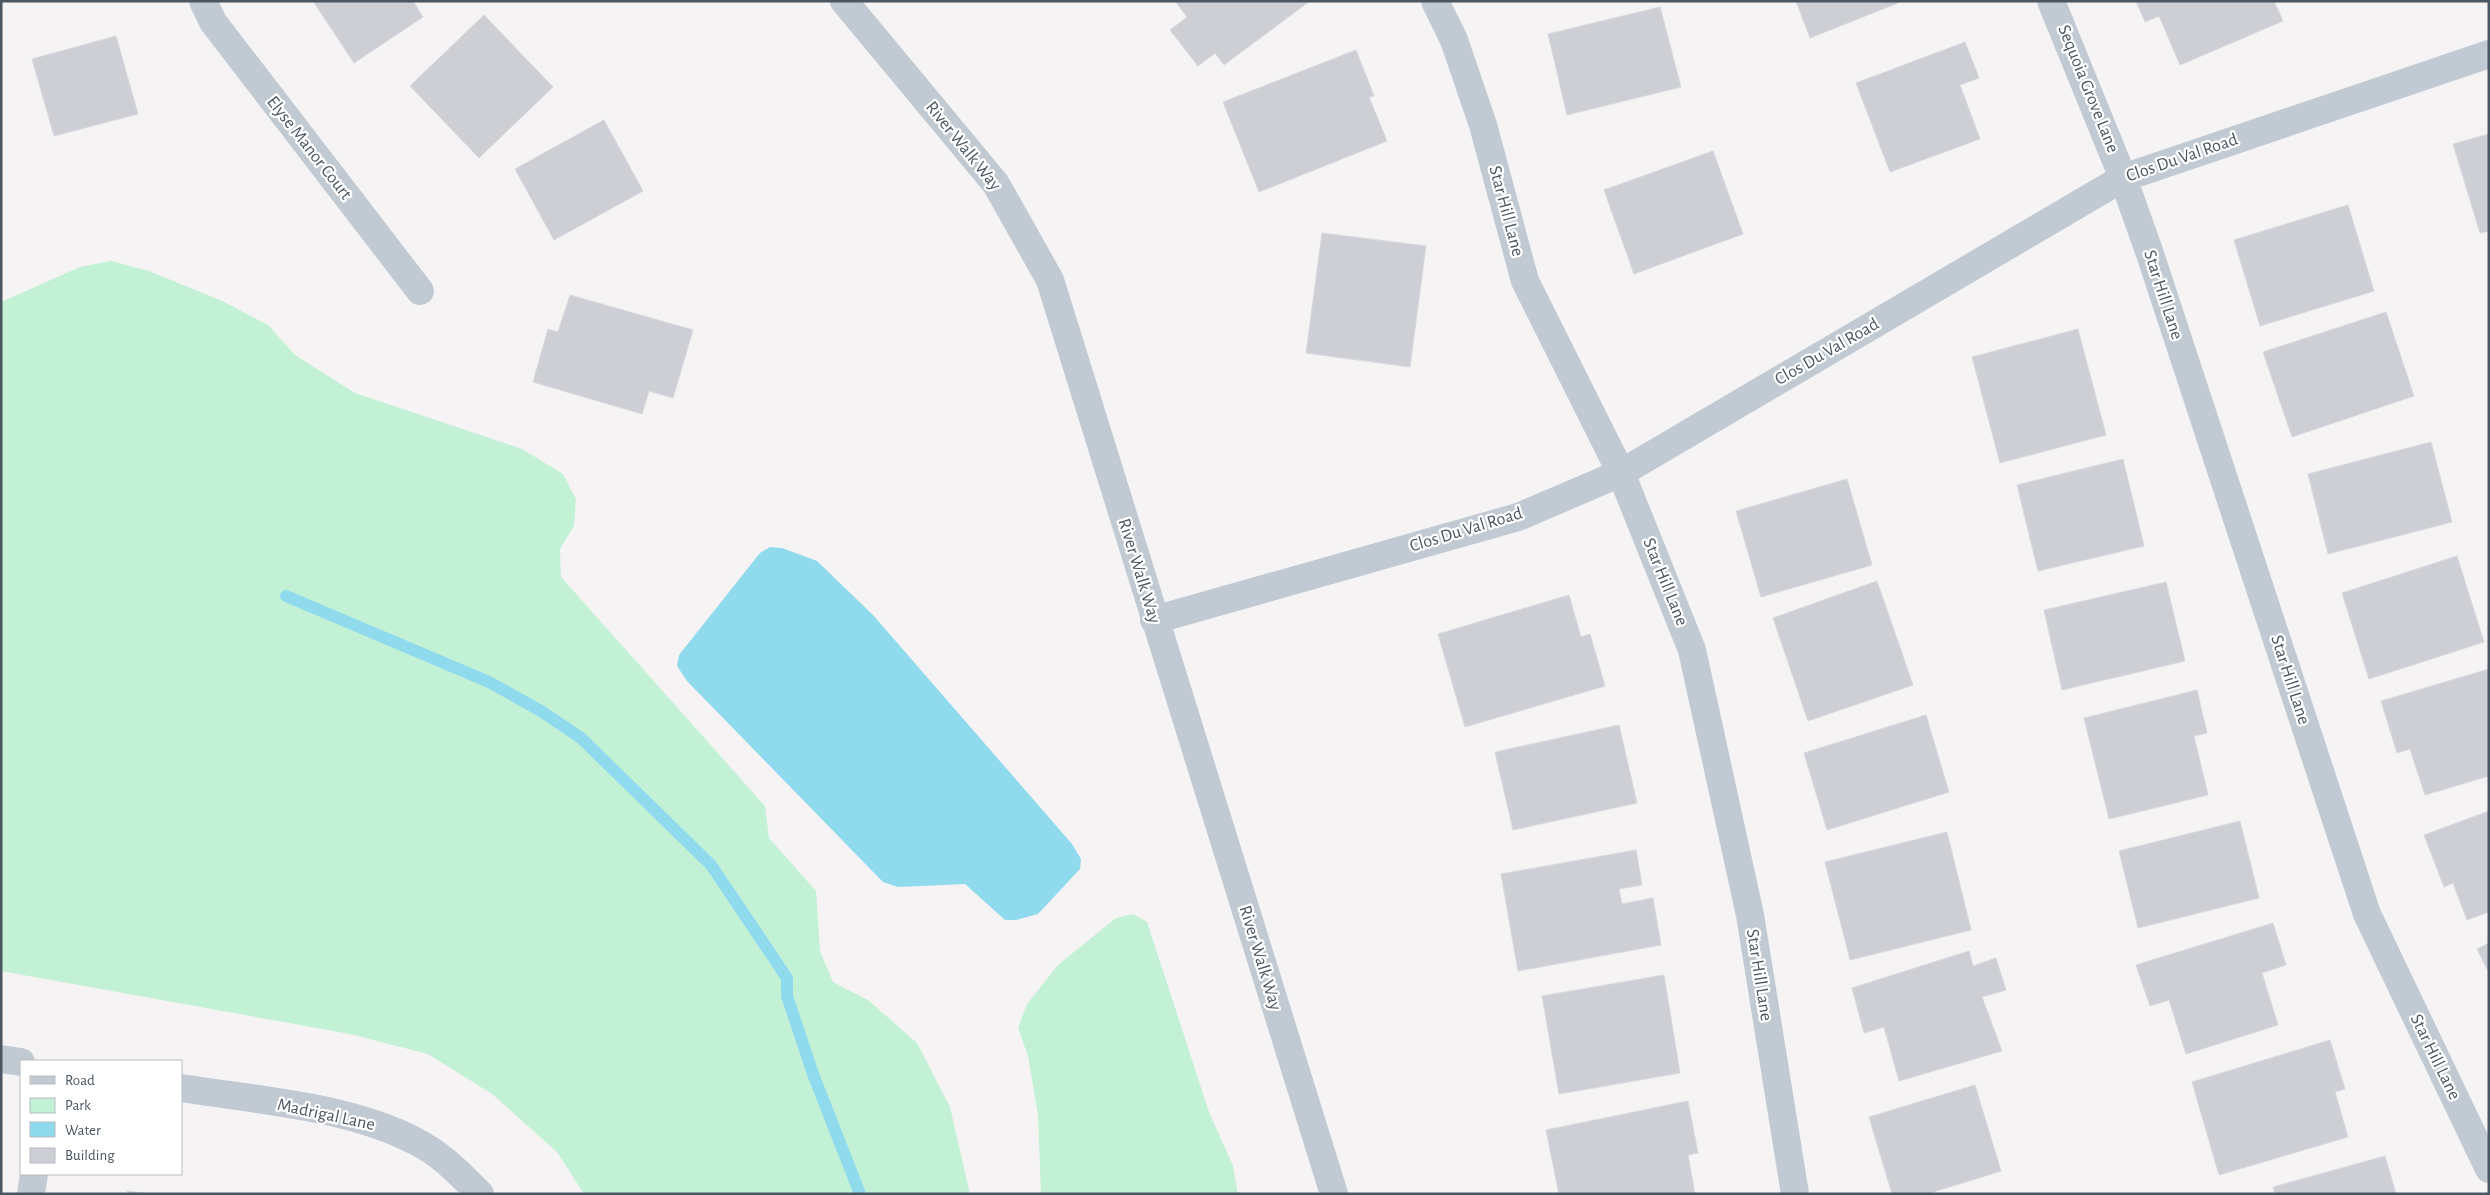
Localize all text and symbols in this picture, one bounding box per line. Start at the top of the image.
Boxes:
street label: Sequoia Grove Lane [2054,23,2122,155]
street label: Elyse Manor Court [263,93,355,203]
street label: River Walk Way [922,98,1004,194]
street label: Clos Du Val Road [2124,130,2240,186]
street label: Star Hill Lane [1485,164,1527,258]
street label: Star Hill Lane [2140,248,2186,342]
street label: Clos Du Val Road [1772,315,1882,389]
street label: Clos Du Val Road [1408,504,1524,556]
street label: River Walk Way [1115,516,1164,626]
street label: Star Hill Lane [1639,536,1691,628]
street label: Star Hill Lane [2267,633,2313,727]
street label: River Walk Way [1236,903,1285,1013]
street label: Star Hill Lane [1743,928,1775,1022]
street label: Star Hill Lane [2407,1011,2463,1103]
legend [20,1060,182,1175]
text: Road [65,1073,95,1088]
street label: Madrigal Lane [276,1096,376,1134]
text: Park [65,1098,91,1113]
text: Water [65,1123,101,1138]
text: Building [65,1148,115,1163]

